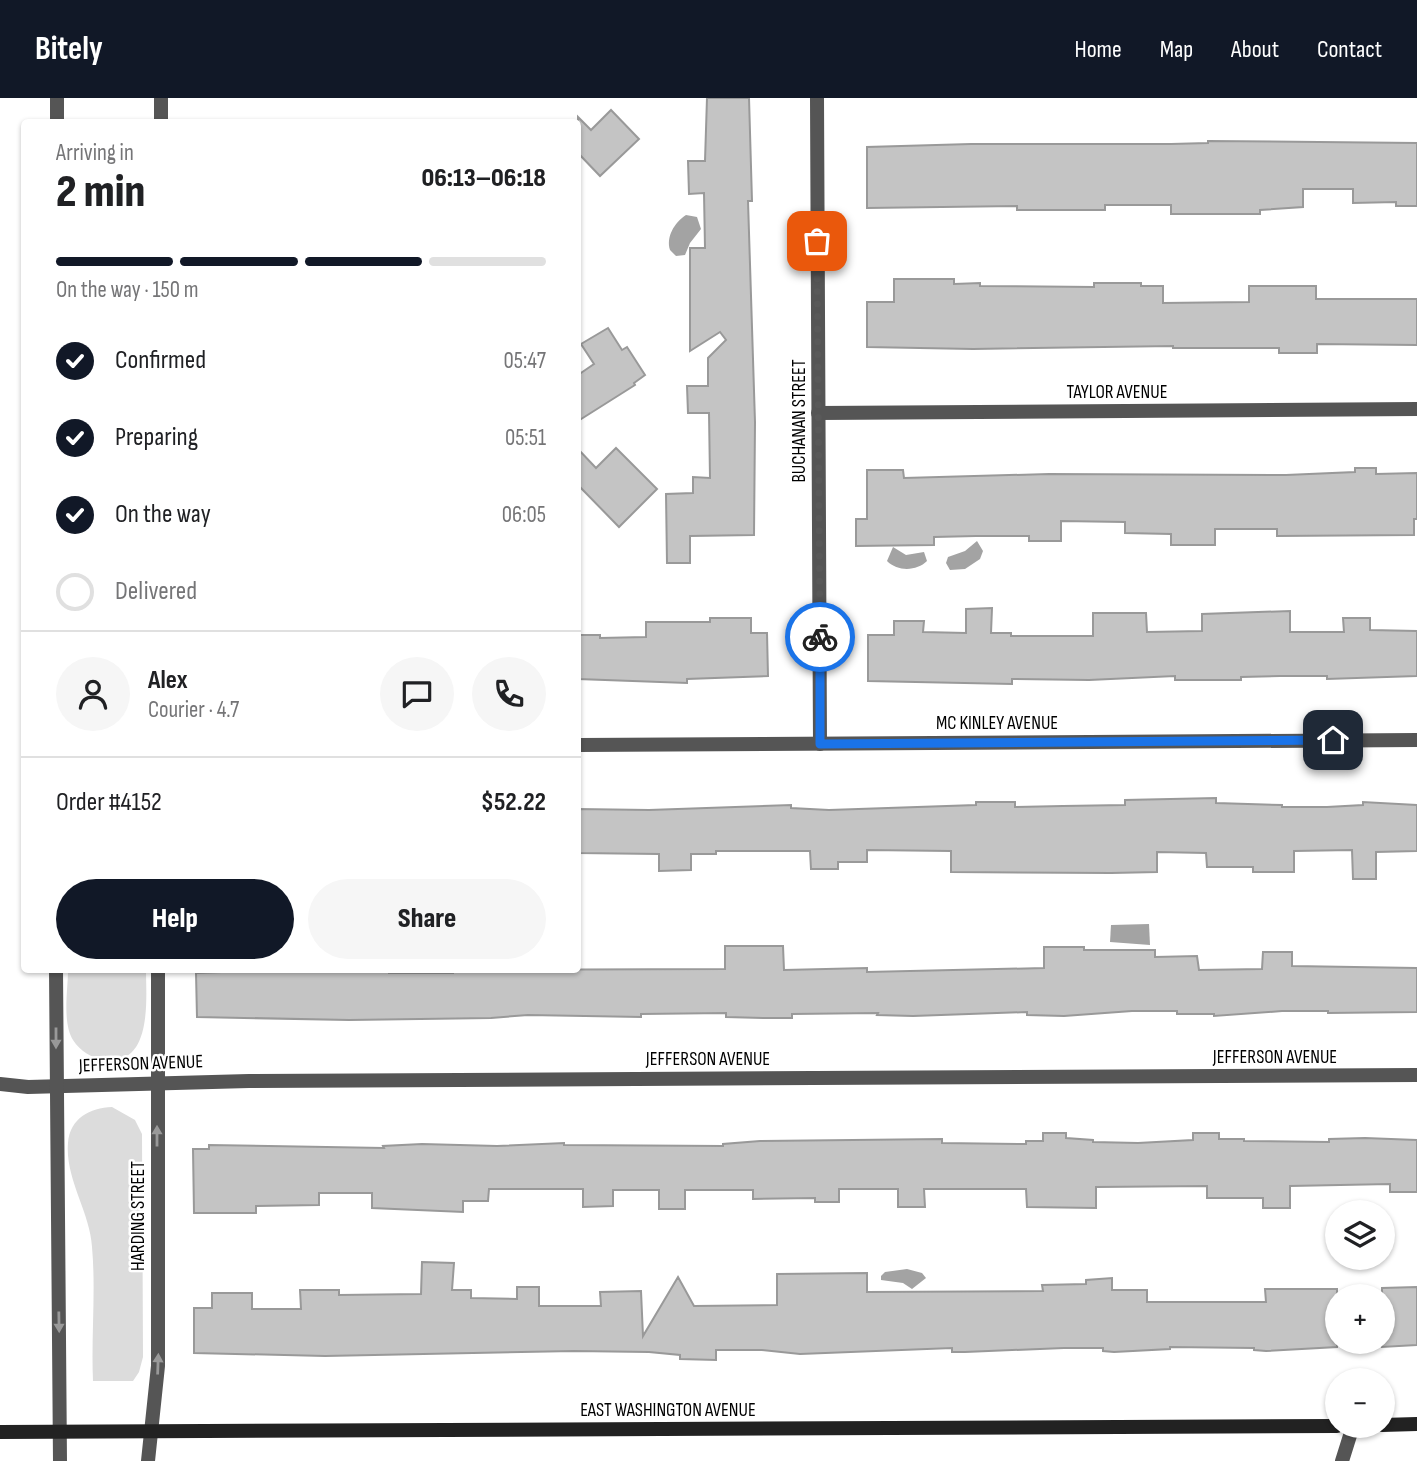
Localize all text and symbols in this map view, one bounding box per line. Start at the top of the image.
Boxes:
text: Bitely [35,29,103,69]
text: Home [1074,35,1122,64]
text: Map [1160,35,1193,64]
text: About [1231,35,1279,64]
text: Contact [1317,35,1382,64]
text: Arriving in [56,139,134,167]
text: 06:13–06:18 [421,163,546,194]
text: 2 min [56,165,145,220]
pin [787,211,847,271]
icon: bag [798,222,836,260]
text: On the way · 150 m [56,276,199,304]
icon: check [56,342,94,380]
text: Confirmed [115,345,206,376]
text: 05:47 [504,347,546,375]
street label: BUCHANAN STREET [788,359,811,483]
street label: TAYLOR AVENUE [1067,381,1167,404]
icon: check [56,419,94,457]
text: Preparing [115,422,198,453]
text: 05:51 [505,424,546,452]
icon: check [56,496,94,534]
text: On the way [115,499,211,530]
text: 06:05 [502,501,546,529]
text: Delivered [115,576,197,607]
courier [785,602,855,672]
icon: bike [801,618,839,656]
button: person [56,657,130,731]
button: chat [380,657,454,731]
button: phone [472,657,546,731]
text: Alex [148,665,188,696]
text: Courier · 4.7 [148,696,239,724]
pin [1303,710,1363,770]
street label: MC KINLEY AVENUE [936,712,1058,735]
icon: home [1314,721,1352,759]
text: Order #4152 [56,787,162,818]
text: $52.22 [481,787,546,818]
button: Help [56,879,294,959]
button: Share [308,879,546,959]
one-way arrow [50,1027,62,1049]
street label: JEFFERSON AVENUE [1212,1046,1337,1069]
street label: JEFFERSON AVENUE [645,1048,770,1071]
street label: JEFFERSON AVENUE [77,1050,204,1078]
one-way arrow [151,1125,163,1147]
street label: HARDING STREET [127,1161,150,1271]
map controls [1325,1200,1395,1438]
button: layers [1325,1200,1395,1270]
button: + [1325,1284,1395,1354]
one-way arrow [54,1311,65,1333]
one-way arrow [152,1352,163,1374]
button: − [1325,1368,1395,1438]
street label: EAST WASHINGTON AVENUE [580,1399,756,1422]

